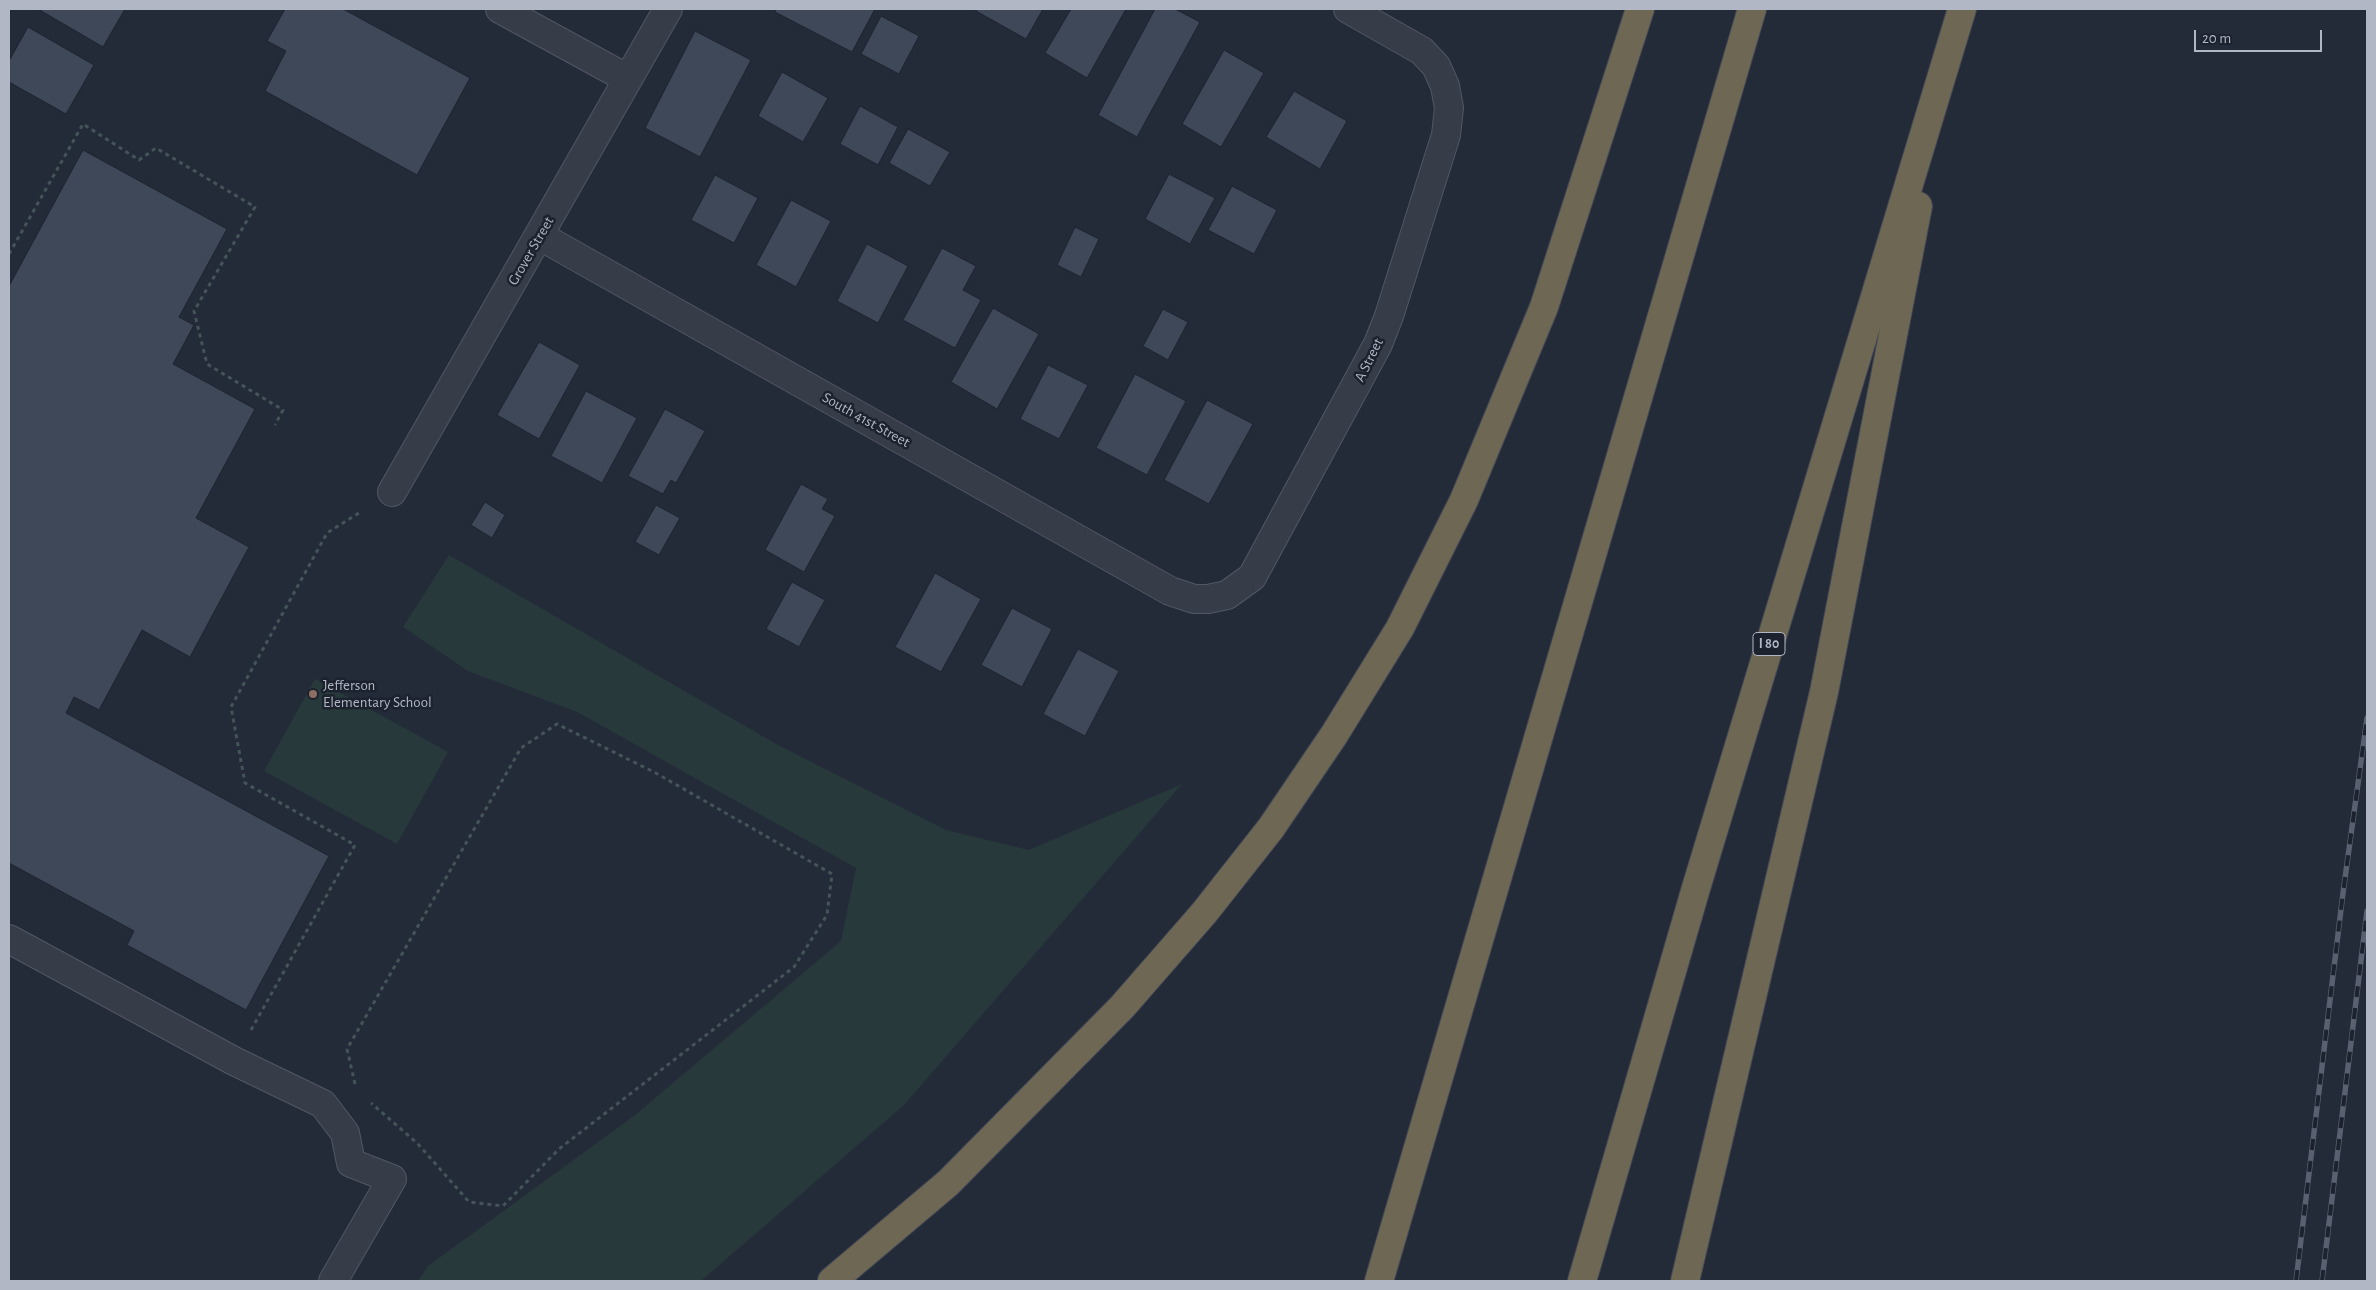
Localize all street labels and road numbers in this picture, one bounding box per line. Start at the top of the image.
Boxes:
street label: Grover Street [504,213,558,289]
street label: A Street [1351,335,1387,385]
street label: South 41st Street [819,389,913,451]
road number: I 80 [1753,633,1785,656]

